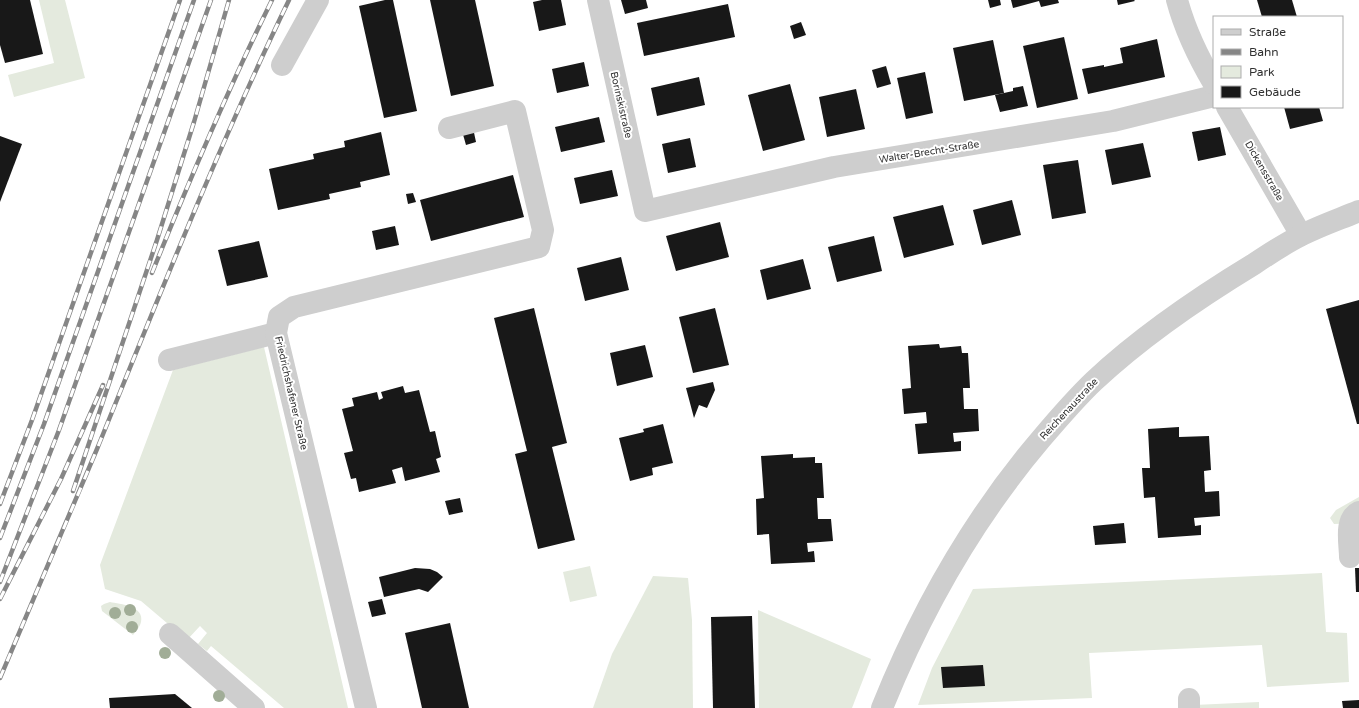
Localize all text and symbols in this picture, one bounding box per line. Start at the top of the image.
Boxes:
legend [1213,16,1343,108]
text: Straße [1249,25,1286,39]
text: Bahn [1249,45,1279,59]
text: Park [1249,65,1275,79]
street label: Borinskistraße [608,71,635,140]
text: Gebäude [1249,85,1301,99]
street label: Walter-Brecht-Straße [878,138,980,166]
street label: Dickensstraße [1242,139,1286,203]
street label: Friedrichshafener Straße [272,335,310,451]
street label: Reichenaustraße [1037,375,1101,442]

